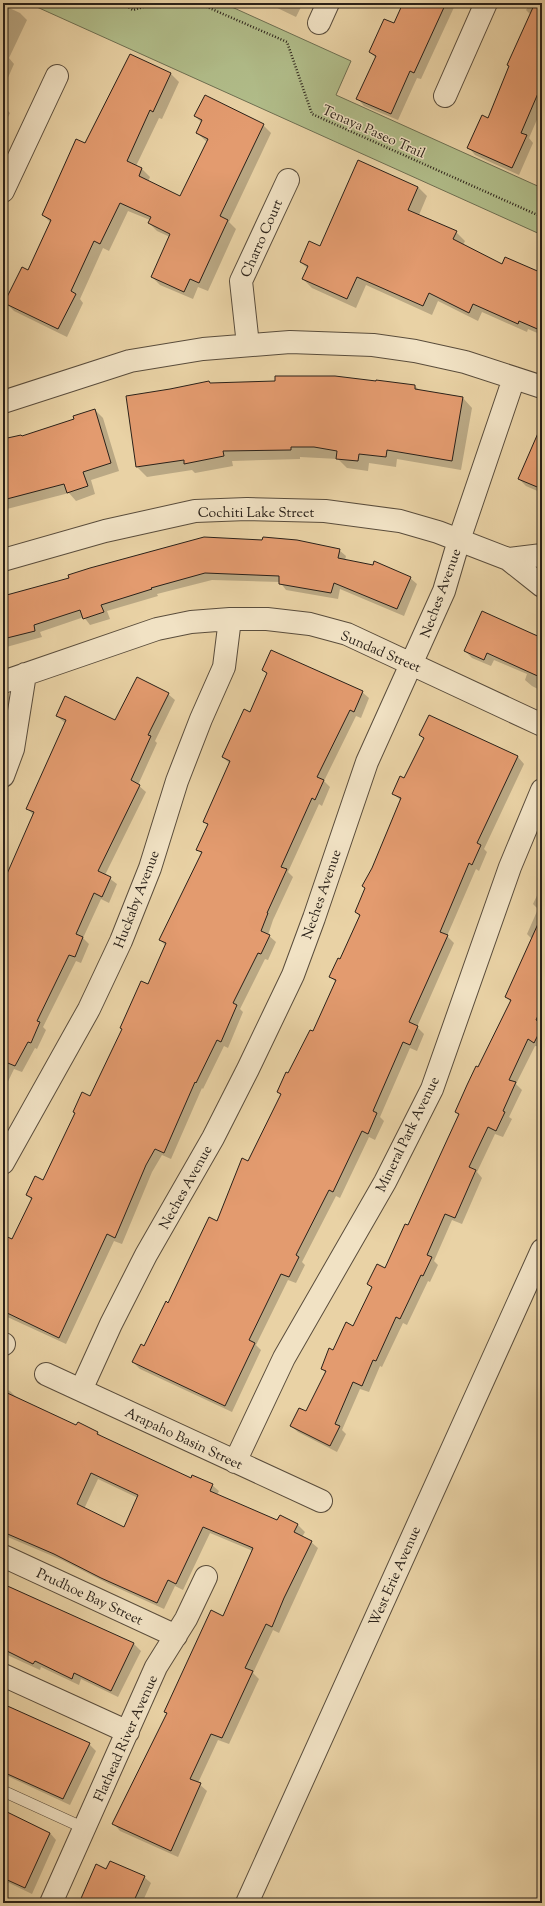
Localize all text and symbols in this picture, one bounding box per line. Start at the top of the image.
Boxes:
street label: Tenaya Paseo Trail [318,101,428,165]
street label: Charro Court [237,196,289,281]
street label: Cochiti Lake Street [198,504,315,524]
street label: Neches Avenue [416,546,467,641]
street label: Sundad Street [337,627,424,679]
street label: Neches Avenue [298,847,348,942]
street label: Huckaby Avenue [110,848,166,952]
street label: Mineral Park Avenue [372,1074,446,1196]
street label: Neches Avenue [155,1142,218,1234]
street label: Arapaho Basin Street [121,1404,245,1476]
street label: West Erie Avenue [365,1523,427,1630]
street label: Prudhoe Bay Street [33,1564,146,1631]
street label: Flathead River Avenue [90,1672,164,1805]

